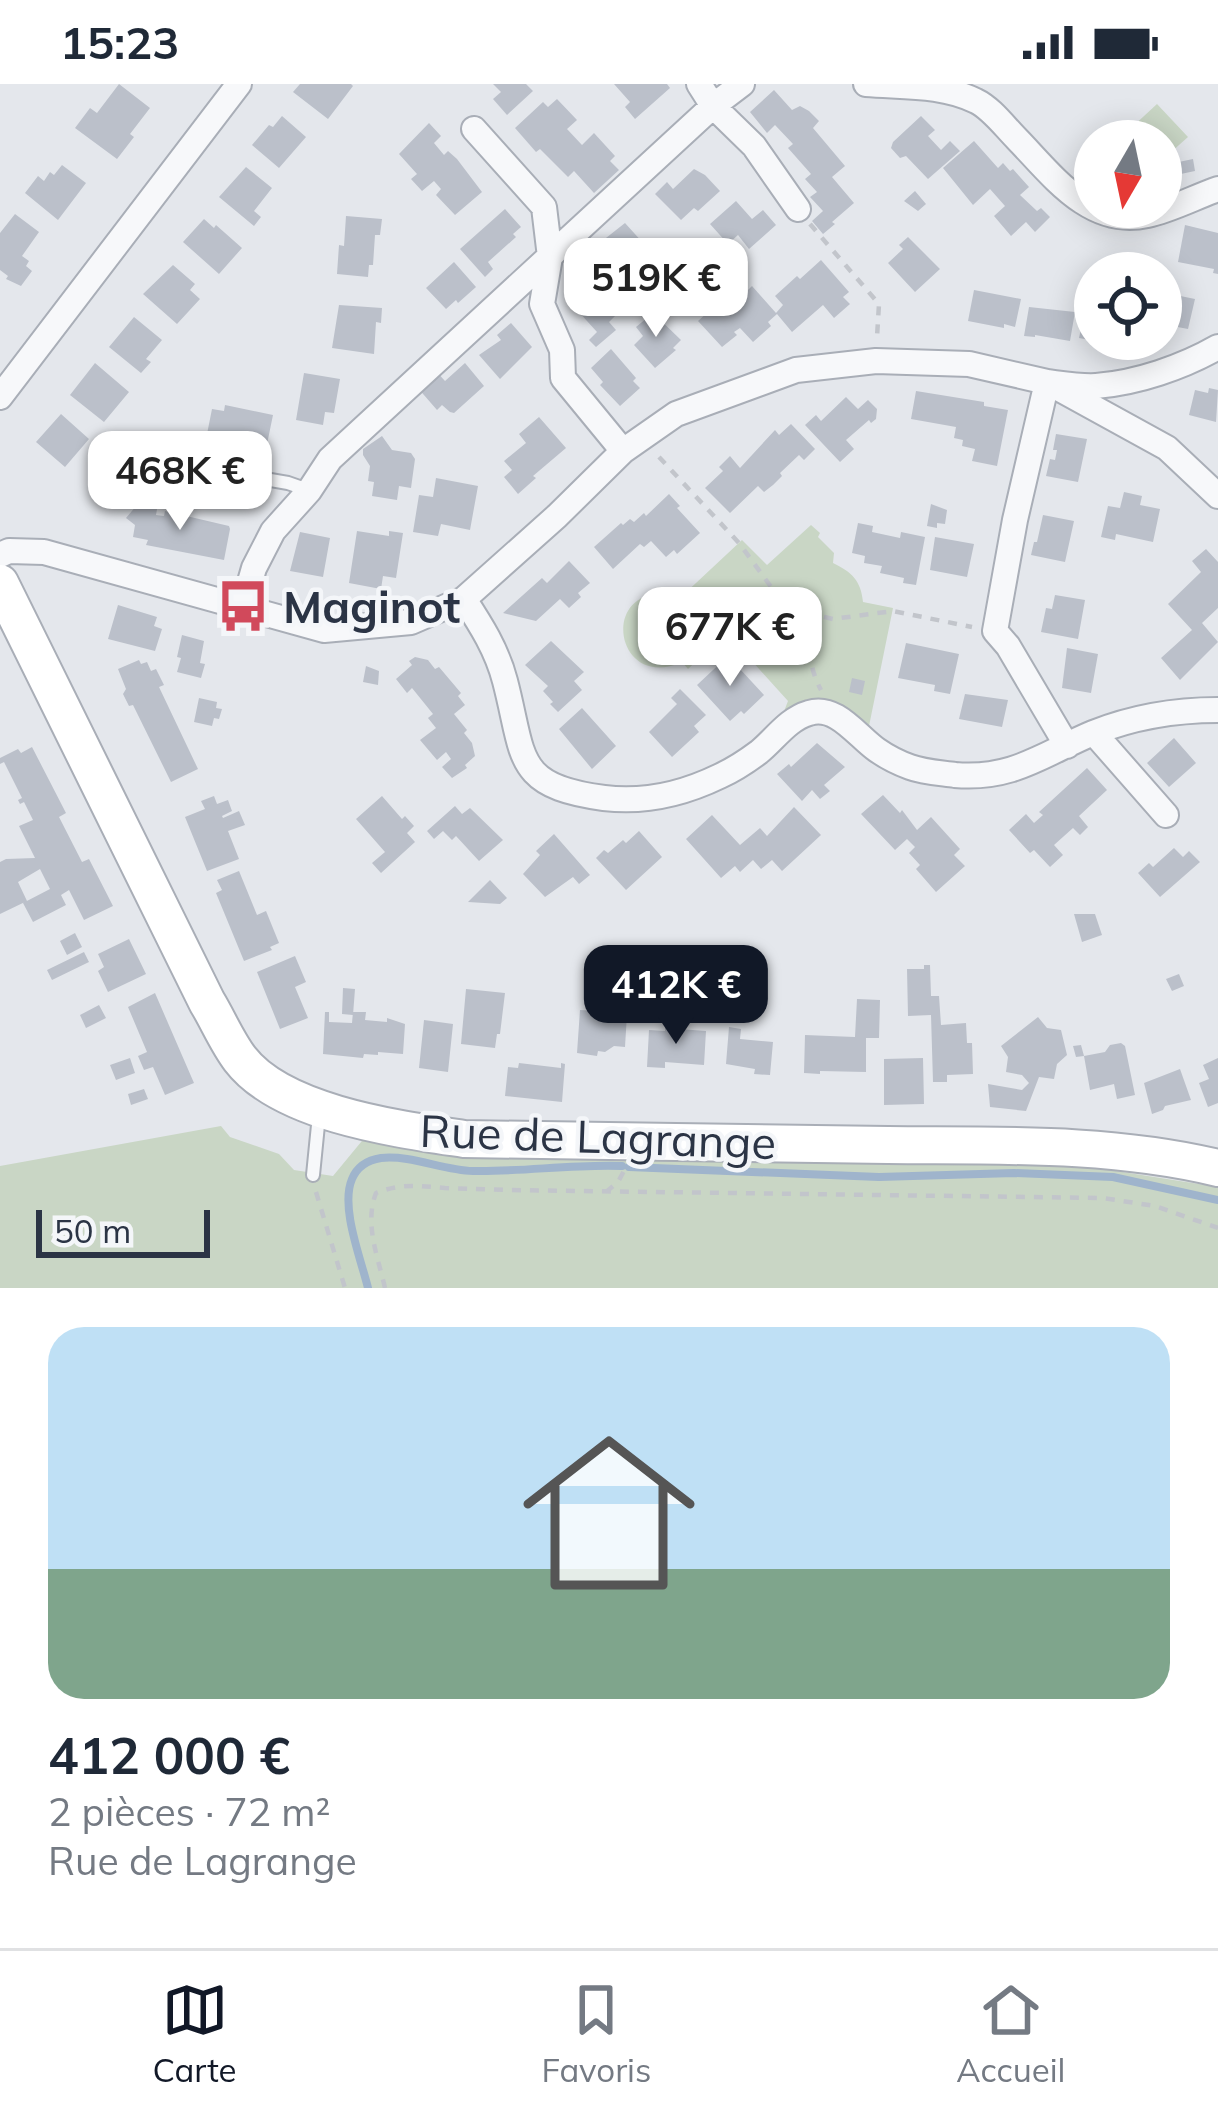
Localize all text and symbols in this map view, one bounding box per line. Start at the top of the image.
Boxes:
text: 15:23 [60,14,179,70]
north arrow [1074,120,1182,228]
map controls [1074,120,1182,360]
pin: 519K € [558,238,754,340]
text: 519K € [591,252,721,301]
button: locate [1074,252,1182,360]
pin: 468K € [82,431,278,533]
text: 468K € [115,445,245,494]
bus stop icon: Maginot [214,577,272,635]
place label: Maginot [283,578,460,634]
pin: 677K € [632,587,828,689]
text: 677K € [665,601,795,650]
pin: 412K € [578,945,774,1047]
text: 412K € [611,959,741,1008]
street label: Rue de Lagrange [419,1102,777,1170]
scale bar [36,1204,210,1257]
text: 50 m [54,1210,131,1251]
icon: home [501,1405,717,1621]
text: 412 000 € [48,1723,290,1787]
text: 2 pièces · 72 m² [48,1787,330,1836]
text: Rue de Lagrange [48,1836,357,1885]
tab: Carte [152,1977,237,2090]
tab: Favoris [542,1977,651,2090]
tab: Accueil [956,1977,1065,2090]

